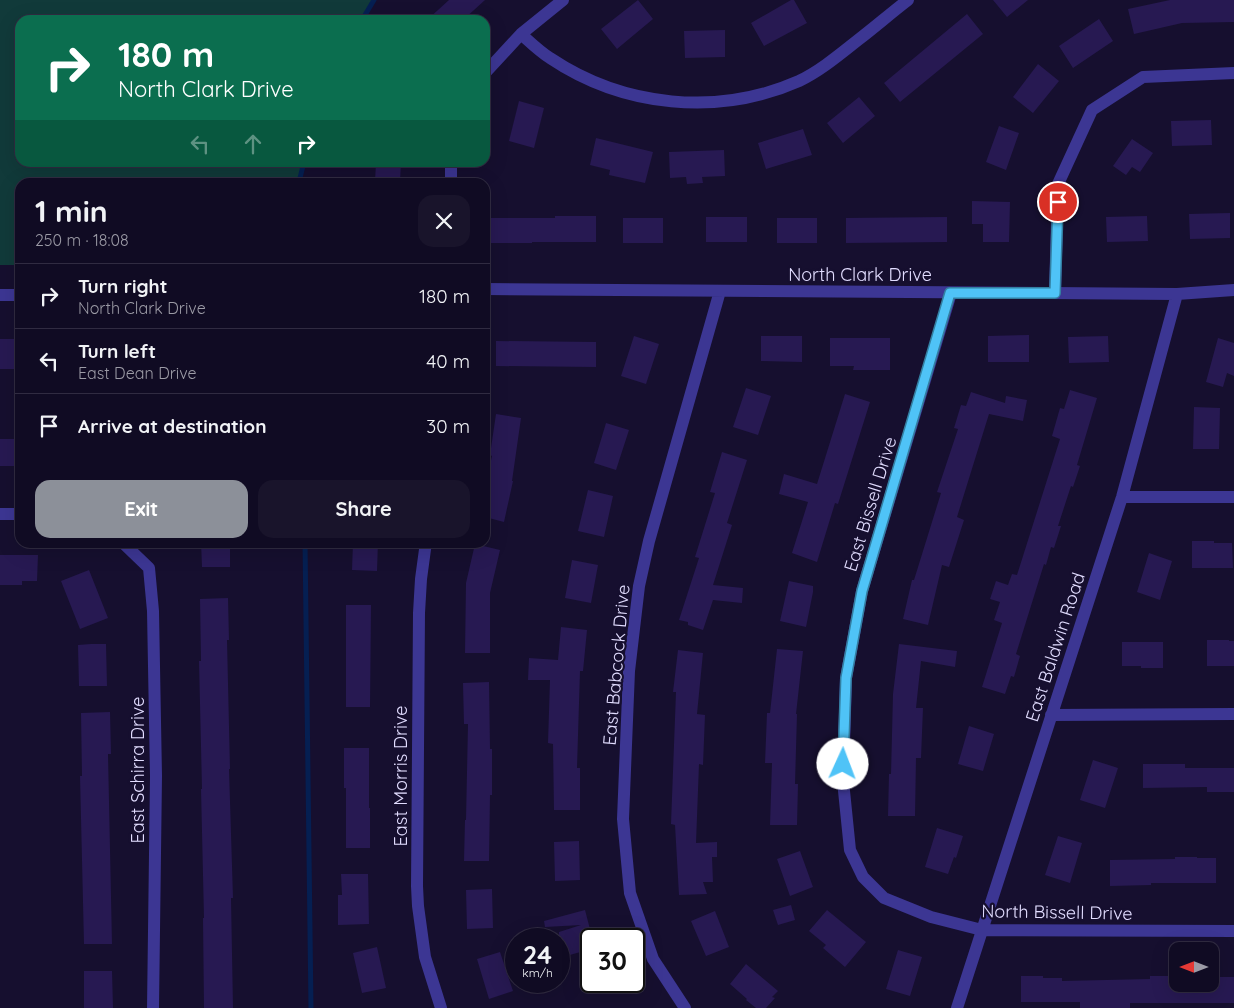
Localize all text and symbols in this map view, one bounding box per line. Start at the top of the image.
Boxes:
text: 180 m [118,32,214,76]
icon: right [35,35,100,100]
text: North Clark Drive [118,75,294,103]
icon: left [186,130,214,158]
icon: ahead [239,130,267,158]
icon: right [292,130,320,158]
pin [1037,181,1079,223]
icon: arrive [1044,188,1072,216]
text: 1 min [35,192,108,230]
button: close [418,195,470,247]
text: 250 m · 18:08 [35,230,129,250]
street label: North Clark Drive [788,263,932,286]
text: Turn right [78,274,167,298]
icon: right [35,282,63,310]
text: 180 m [419,284,470,308]
text: North Clark Drive [78,298,206,318]
text: Turn left [78,339,156,363]
icon: left [35,347,63,375]
text: 40 m [426,349,470,373]
text: East Dean Drive [78,363,197,383]
icon: arrive [35,412,63,440]
text: Arrive at destination [78,414,267,438]
text: 30 m [426,414,470,438]
street label: East Bissell Drive [839,434,901,574]
button: Exit [35,480,248,538]
button: Share [258,480,470,538]
street label: East Baldwin Road [1020,570,1090,724]
street label: East Babcock Drive [598,584,634,746]
street label: East Schirra Drive [126,697,149,843]
street label: East Morris Drive [389,706,412,846]
position arrow [816,737,868,789]
street label: North Bissell Drive [981,899,1133,925]
speed limit sign: 30 [580,928,645,993]
text: 24 [523,939,552,970]
north arrow [1169,942,1219,992]
map controls [1169,942,1219,992]
text: km/h [522,965,553,980]

